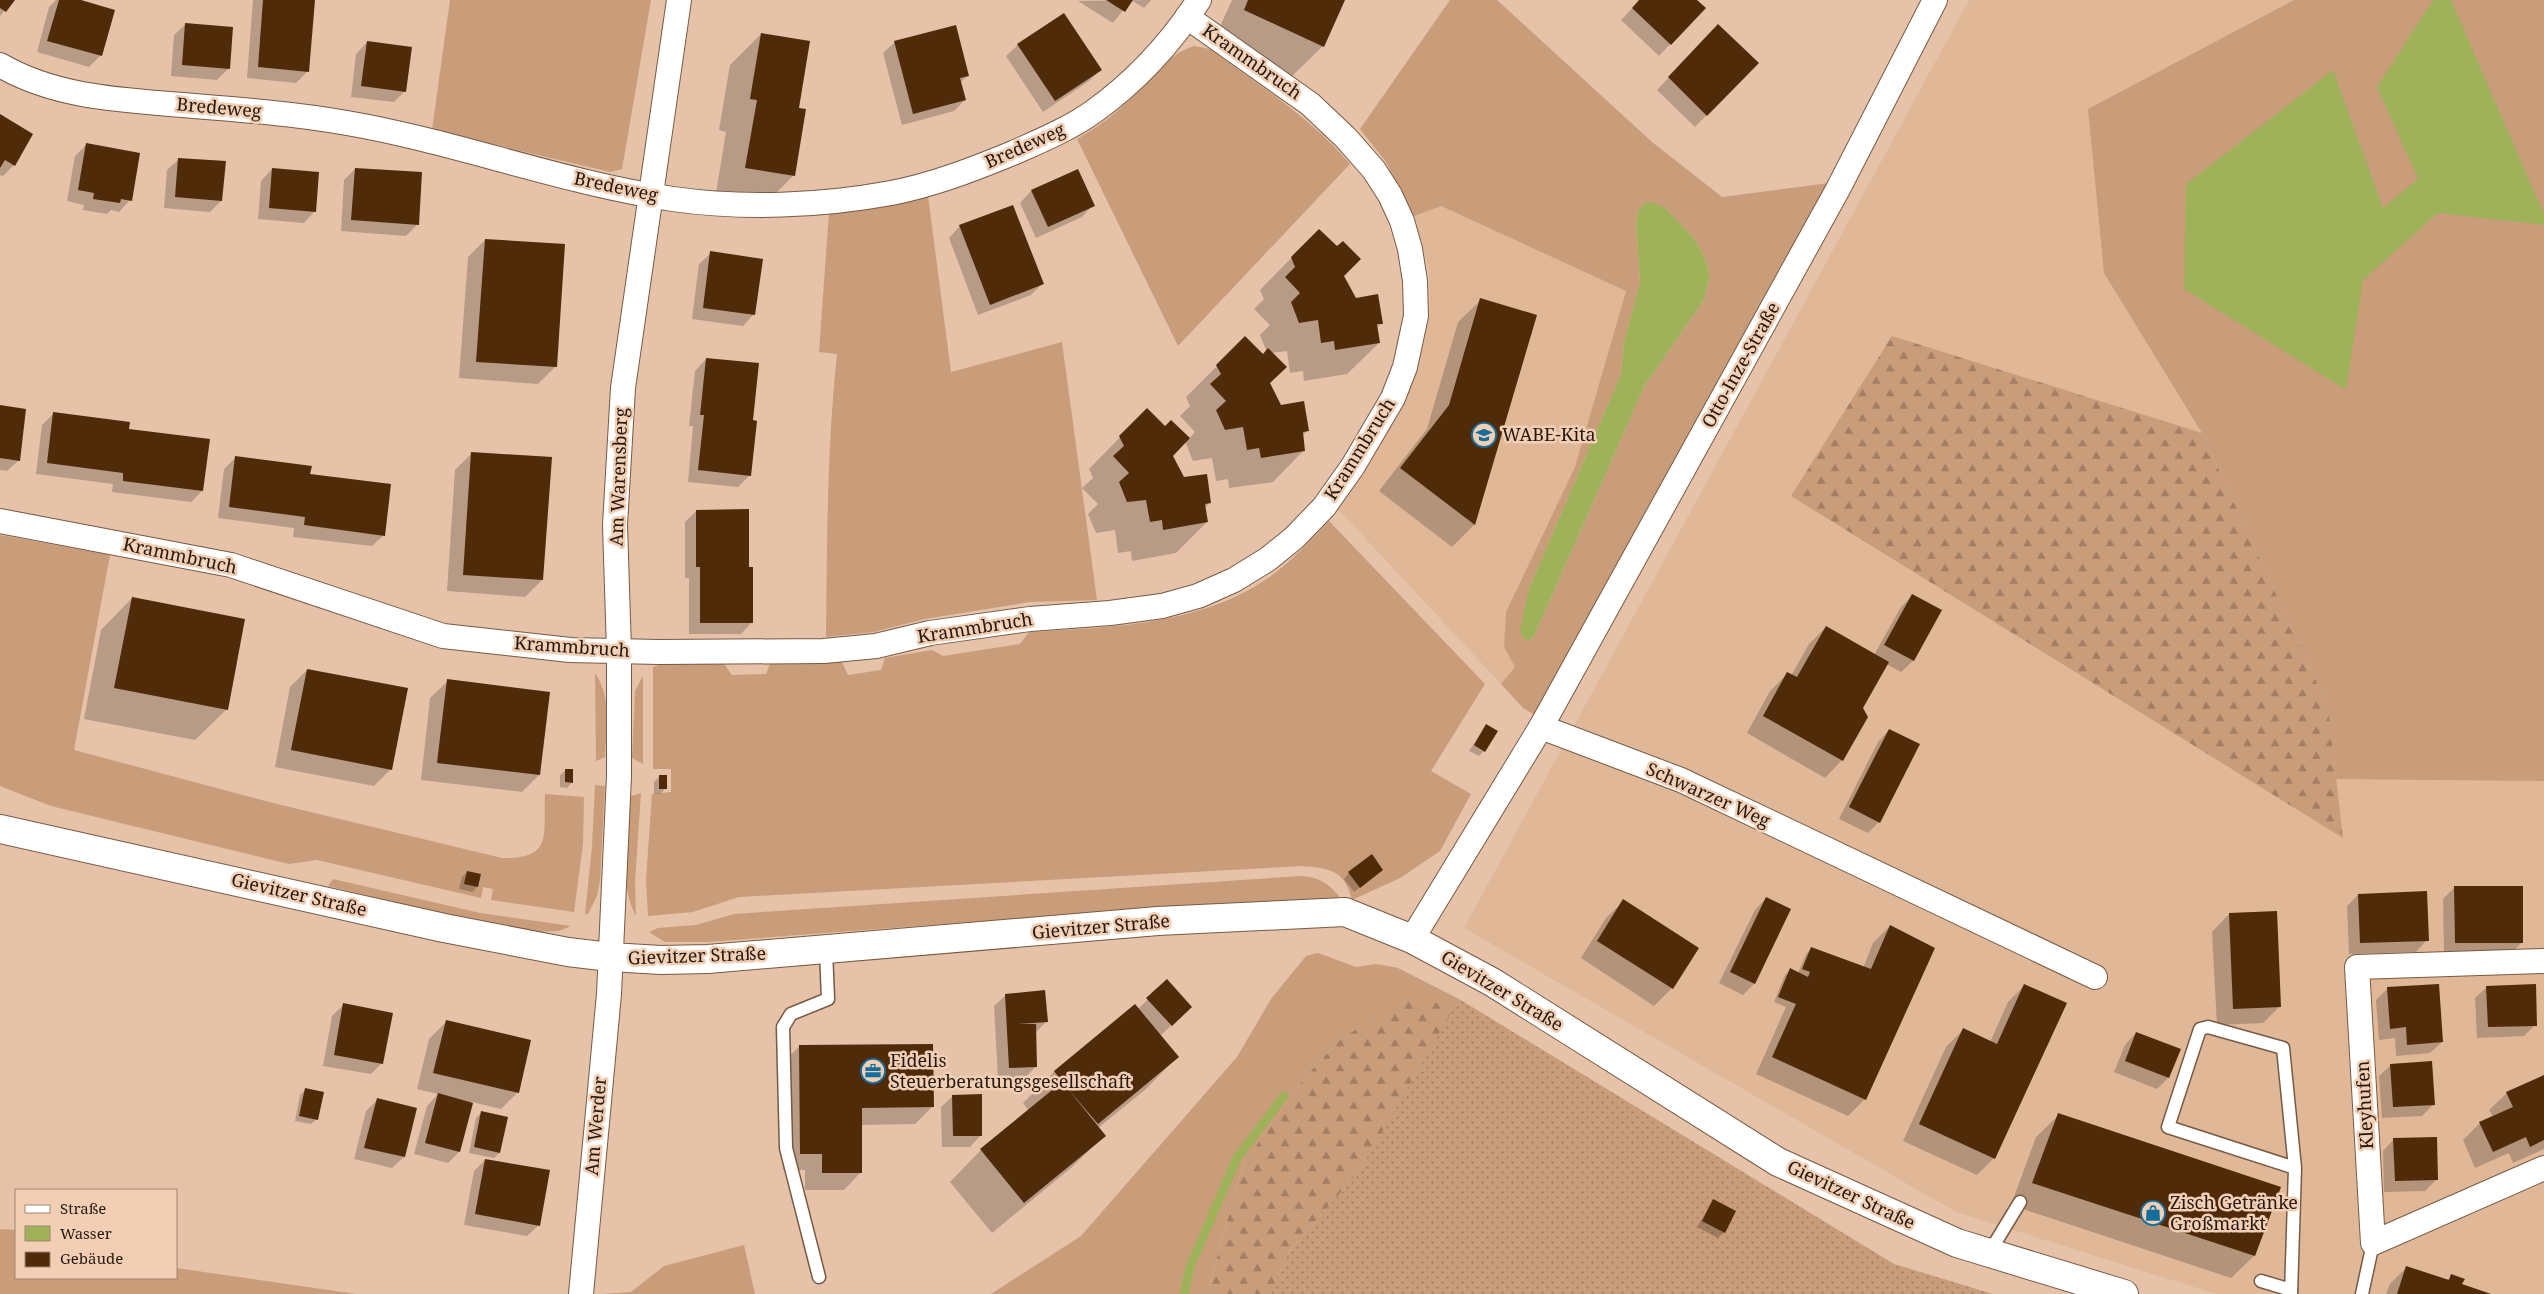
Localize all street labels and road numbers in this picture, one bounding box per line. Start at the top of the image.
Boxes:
street label: Krammbruch [1198,18,1307,104]
street label: Bredeweg [176,91,263,123]
street label: Bredeweg [981,117,1069,173]
street label: Bredeweg [572,165,661,207]
street label: Otto-Inze-Straße [1696,297,1785,432]
street label: Krammbruch [1318,393,1400,504]
street label: Am Warensberg [604,407,632,547]
street label: Krammbruch [121,531,239,579]
street label: Krammbruch [916,606,1034,648]
street label: Krammbruch [513,630,631,662]
street label: Schwarzer Weg [1643,756,1774,832]
street label: Gievitzer Straße [229,867,369,921]
street label: Gievitzer Straße [1031,908,1171,944]
street label: Gievitzer Straße [627,941,767,969]
street label: Gievitzer Straße [1437,944,1568,1036]
street label: Kleyhufen [2350,1060,2378,1150]
street label: Am Werder [579,1075,611,1176]
street label: Gievitzer Straße [1784,1154,1919,1234]

